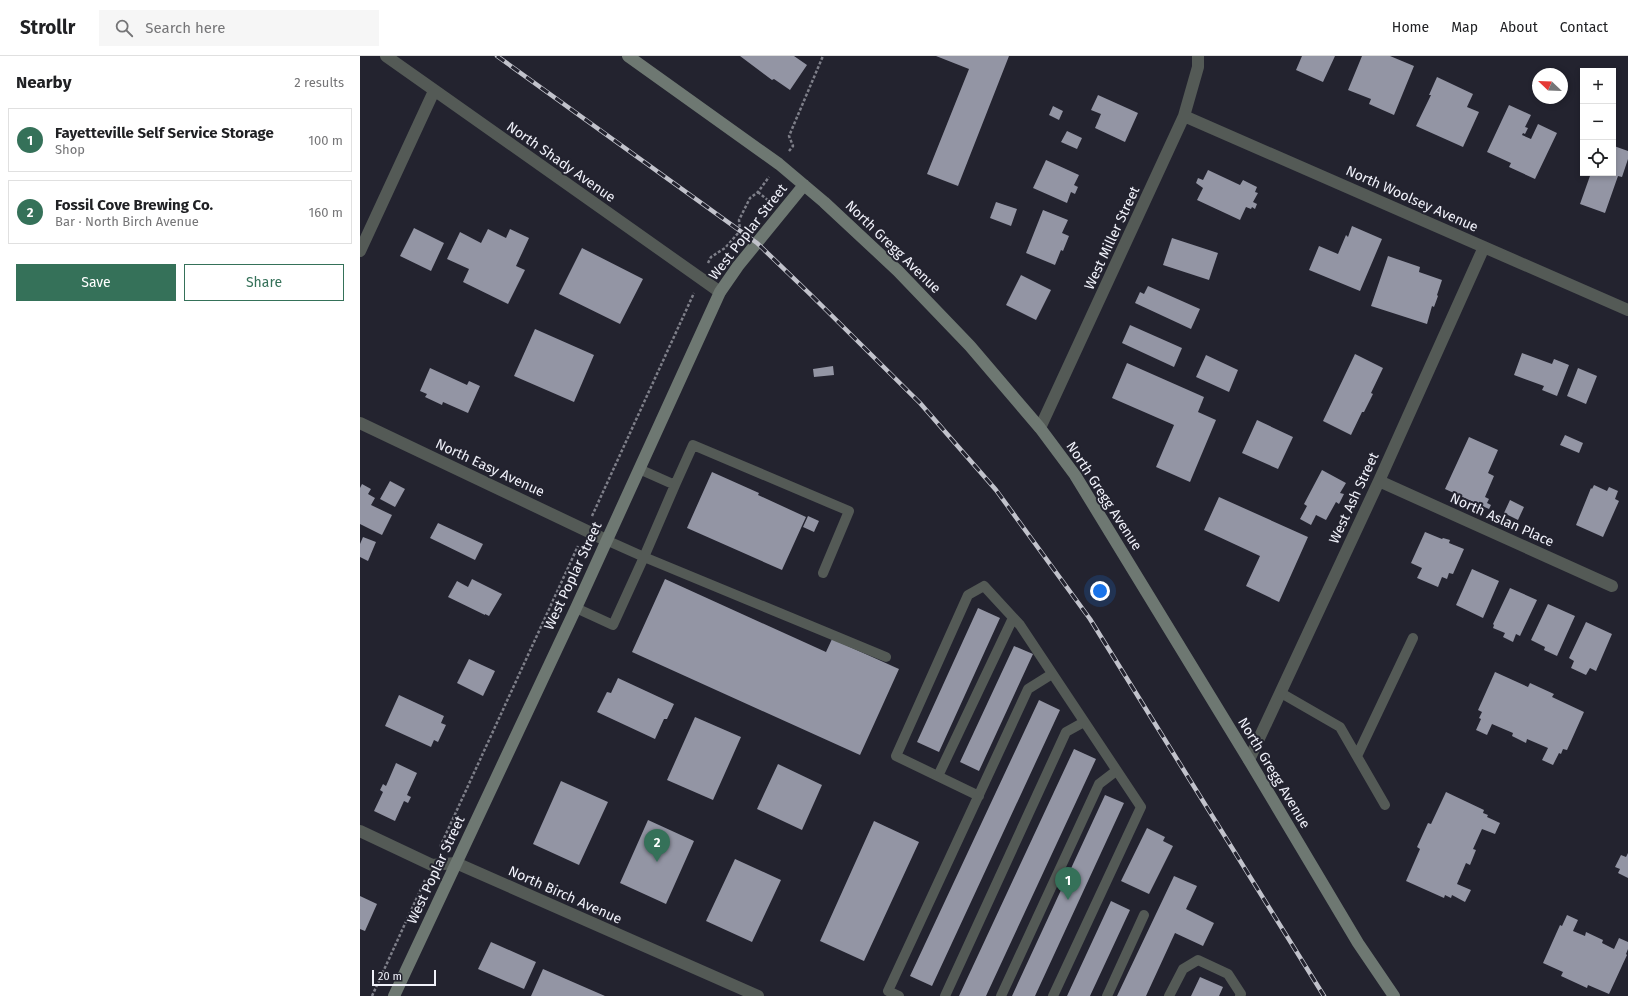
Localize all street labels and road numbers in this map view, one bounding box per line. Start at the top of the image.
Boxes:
street label: North Shady Avenue [503,118,619,206]
street label: North Woolsey Avenue [1343,162,1481,236]
street label: West Poplar Street [705,180,791,283]
street label: West Miller Street [1081,183,1144,292]
street label: North Gregg Avenue [842,197,944,297]
street label: North Easy Avenue [433,435,547,501]
street label: North Gregg Avenue [1062,438,1146,554]
street label: West Ash Street [1325,449,1383,546]
street label: North Aslan Place [1447,489,1557,551]
street label: West Poplar Street [541,518,606,633]
street label: North Gregg Avenue [1234,714,1314,832]
street label: West Poplar Street [404,812,469,927]
street label: North Birch Avenue [506,862,624,928]

